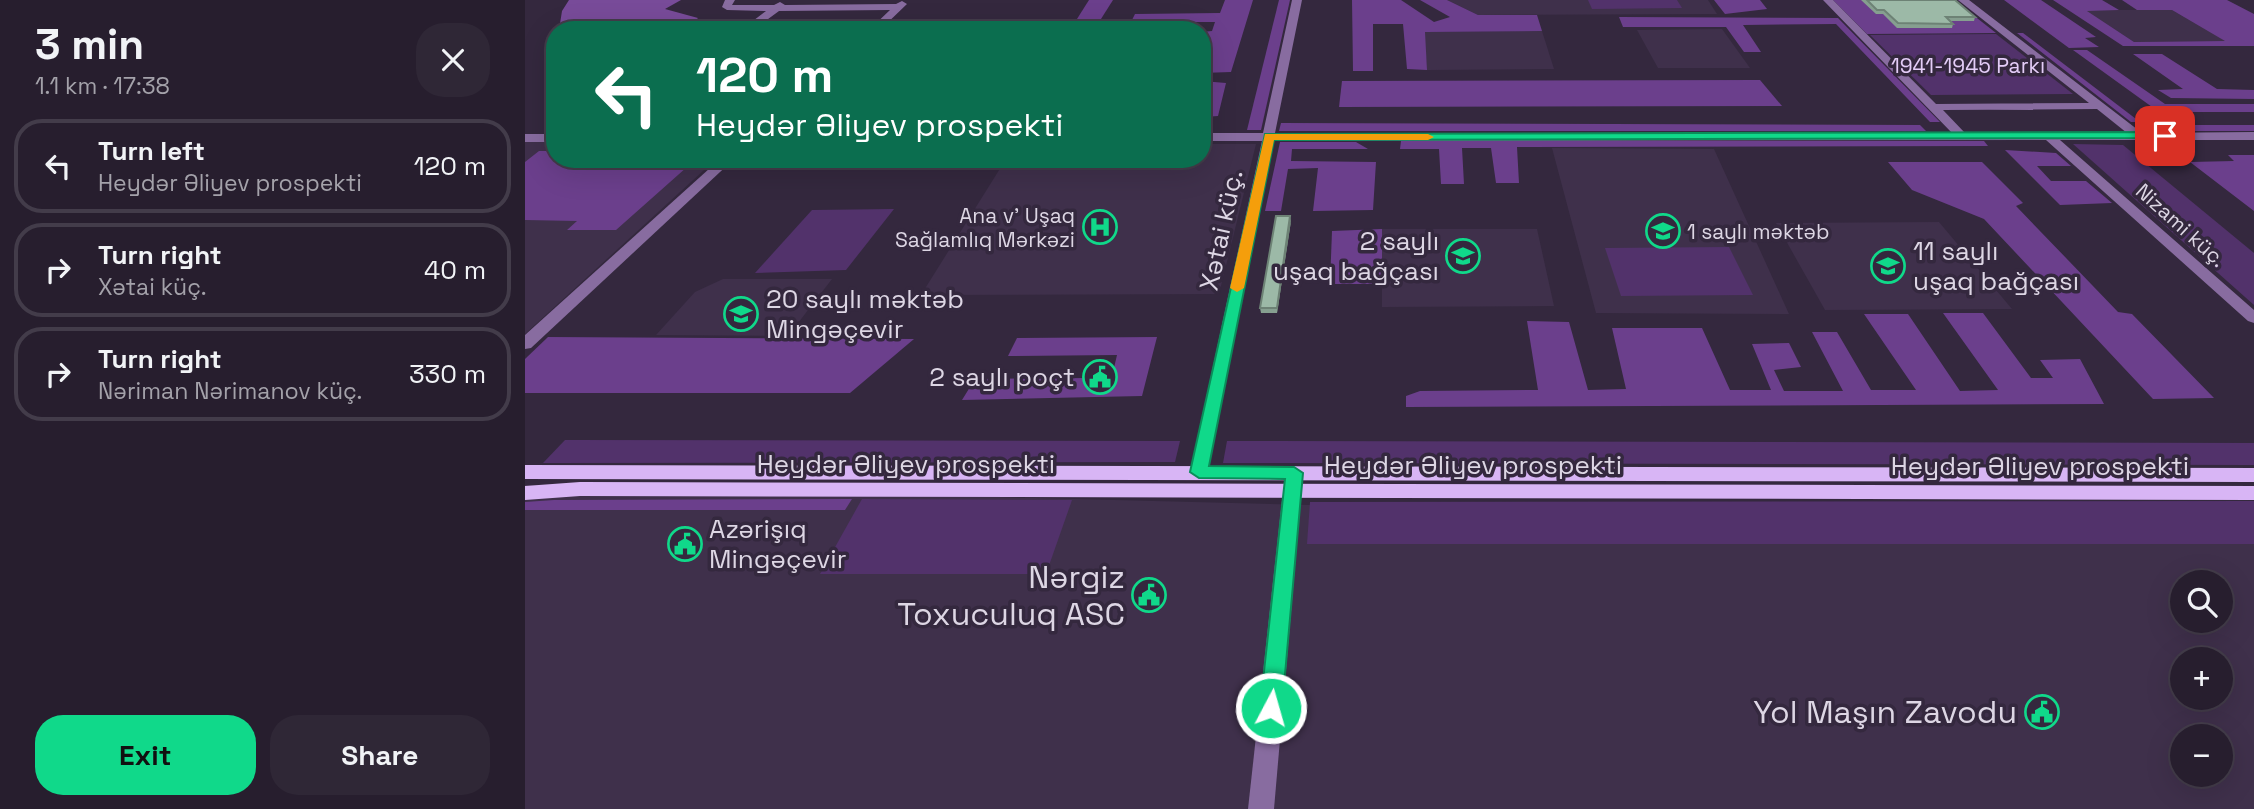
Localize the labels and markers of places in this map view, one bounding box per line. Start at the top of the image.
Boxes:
pin [2135,106,2195,166]
place label: Ana v' Uşaq Sağlamlıq Mərkəzi [895,202,1075,253]
hospital icon: Ana v' Uşaq Sağlamlıq Mərkəzi [1081,208,1119,246]
school or university icon: 1 saylı məktəb [1644,212,1682,250]
place label: 1 saylı məktəb [1687,218,1830,245]
place label: 2 saylı uşaq bağçası [1273,224,1439,288]
place label: 11 saylı uşaq bağçası [1913,234,2079,298]
school or university icon: 2 saylı uşaq bağçası [1444,237,1482,275]
school or university icon: 11 saylı uşaq bağçası [1869,247,1907,285]
place label: 20 saylı məktəb Mingəçevir [766,282,964,346]
school or university icon: 20 saylı məktəb Mingəçevir [722,295,760,333]
public building icon: 2 saylı poçt [1081,358,1119,396]
place label: 2 saylı poçt [929,360,1075,394]
place label: Azərişıq Mingəçevir [709,512,846,576]
public building icon: Azərişıq Mingəçevir [666,525,704,563]
place label: Nərgiz Toxuculuq ASC [897,557,1125,634]
public building icon: Nərgiz Toxuculuq ASC [1130,576,1168,614]
place label: Yol Maşın Zavodu [1753,692,2017,732]
public building icon: Yol Maşın Zavodu [2023,693,2061,731]

